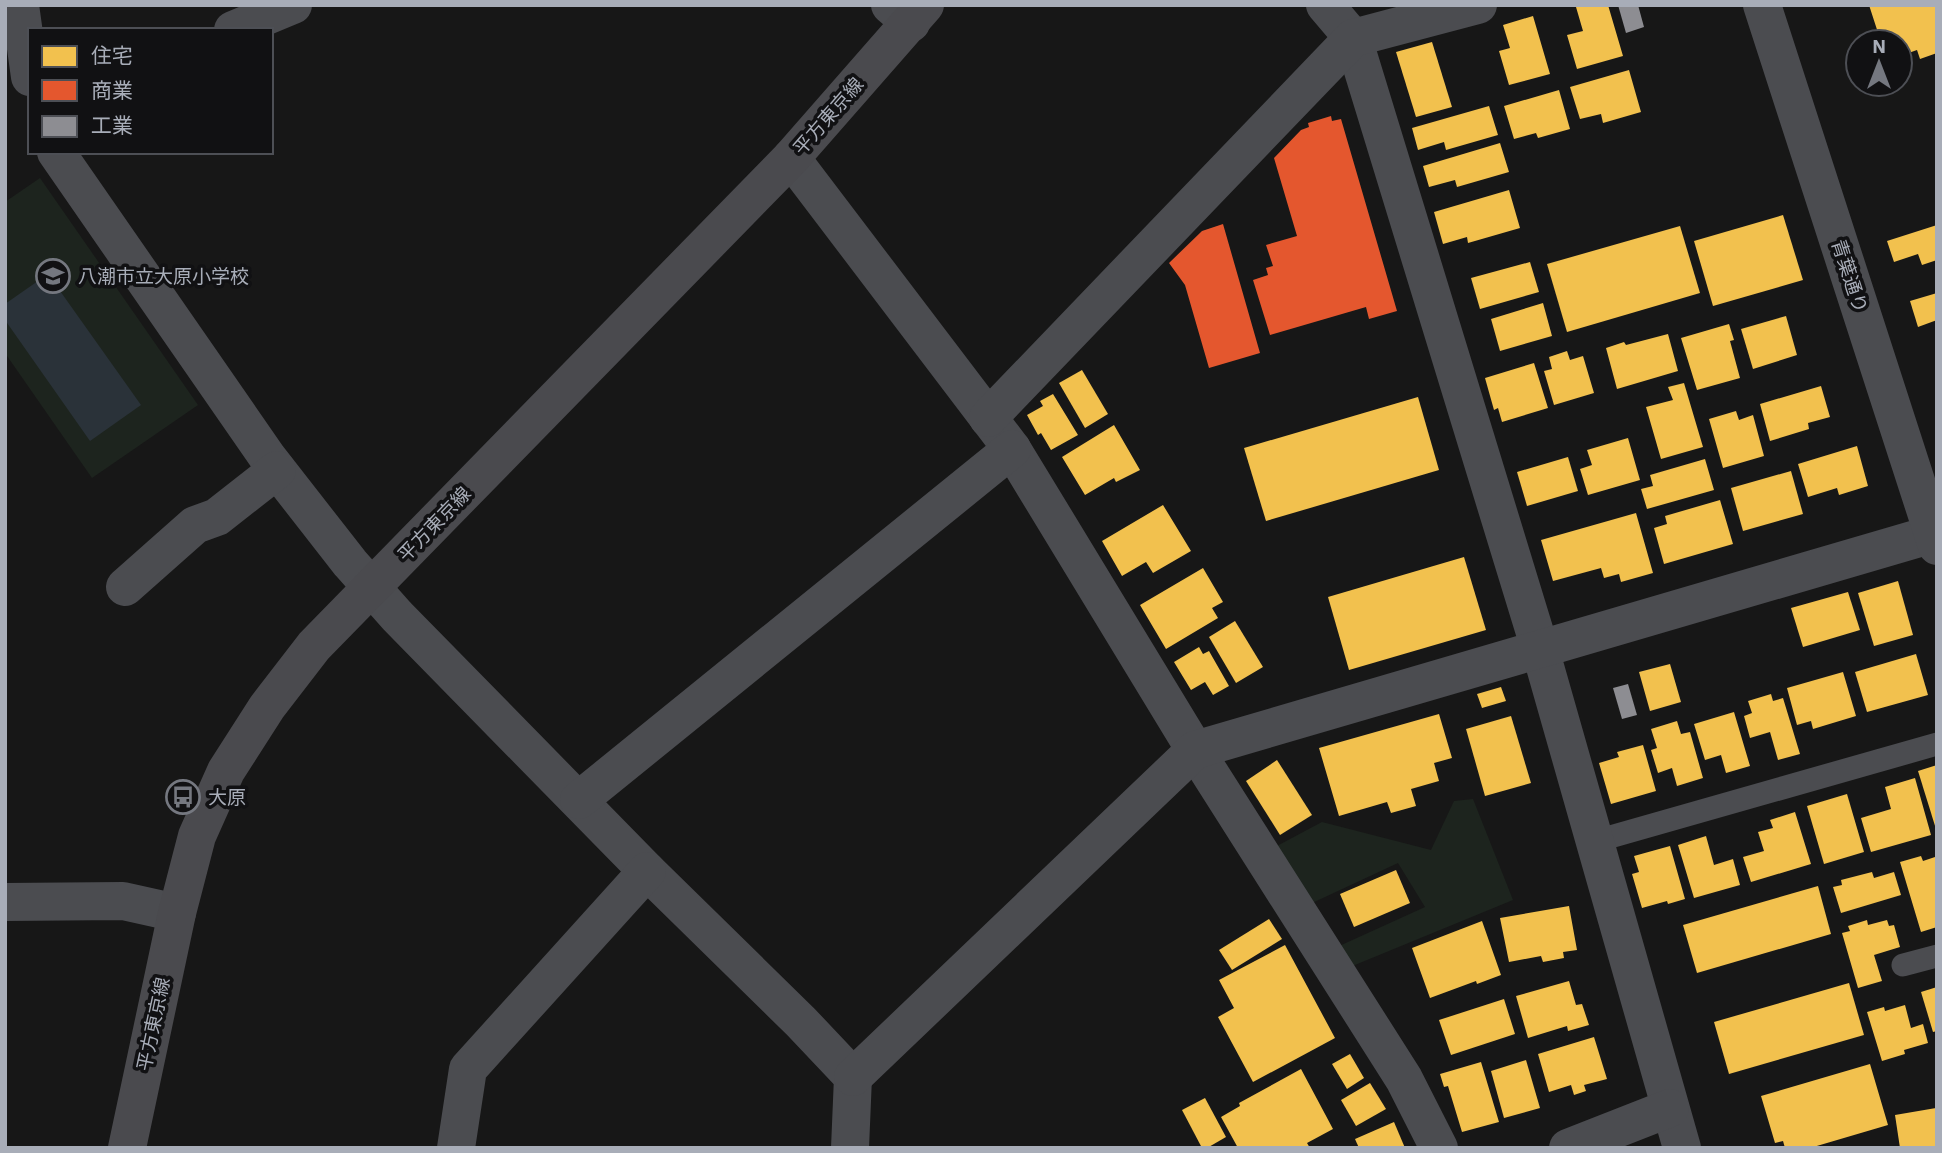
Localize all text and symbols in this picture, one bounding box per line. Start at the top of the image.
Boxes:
legend [28,28,273,154]
north arrow [1844,28,1914,98]
text: N [1872,34,1886,58]
text: 住宅 [91,41,133,69]
street label: 平方東京線 [788,72,868,160]
text: 商業 [91,76,133,104]
text: 工業 [91,111,133,139]
street label: 青葉通り [1827,236,1873,316]
school or university icon: 八潮市立大原小学校 [34,257,72,295]
place label: 八潮市立大原小学校 [78,264,249,288]
street label: 平方東京線 [392,481,476,567]
bus stop icon: 大原 [164,778,202,816]
place label: 大原 [208,785,246,809]
street label: 平方東京線 [131,975,175,1073]

